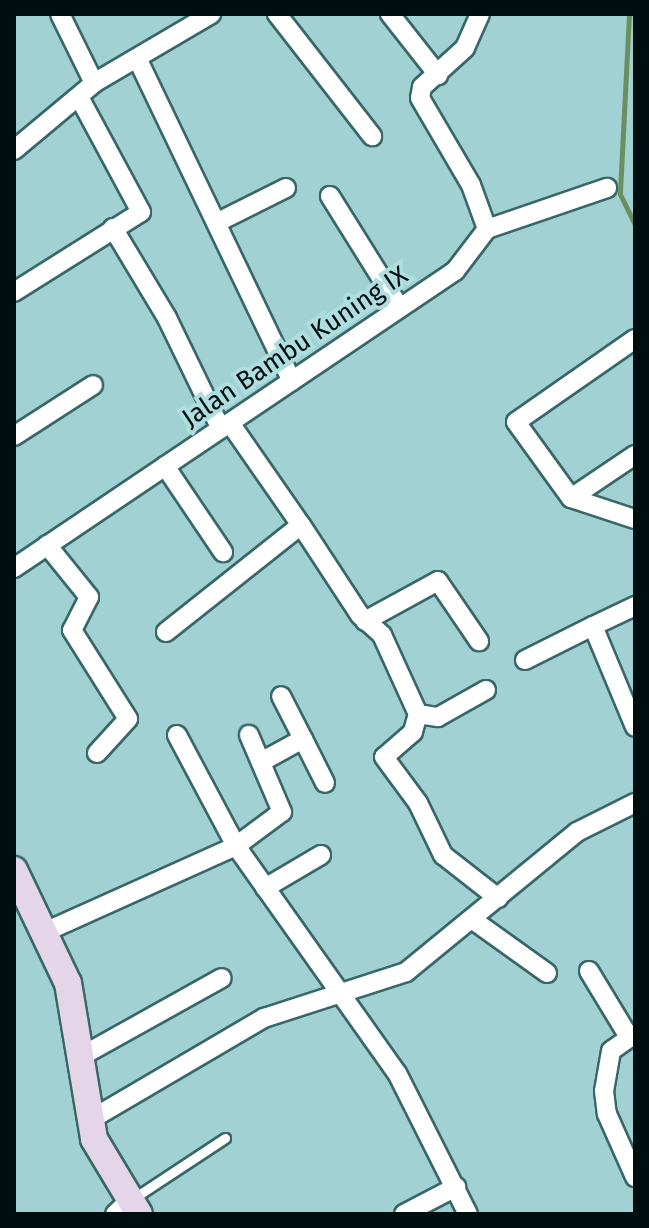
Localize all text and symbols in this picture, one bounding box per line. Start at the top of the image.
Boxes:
street label: Jalan Bambu Kuning IX [176,260,414,434]

